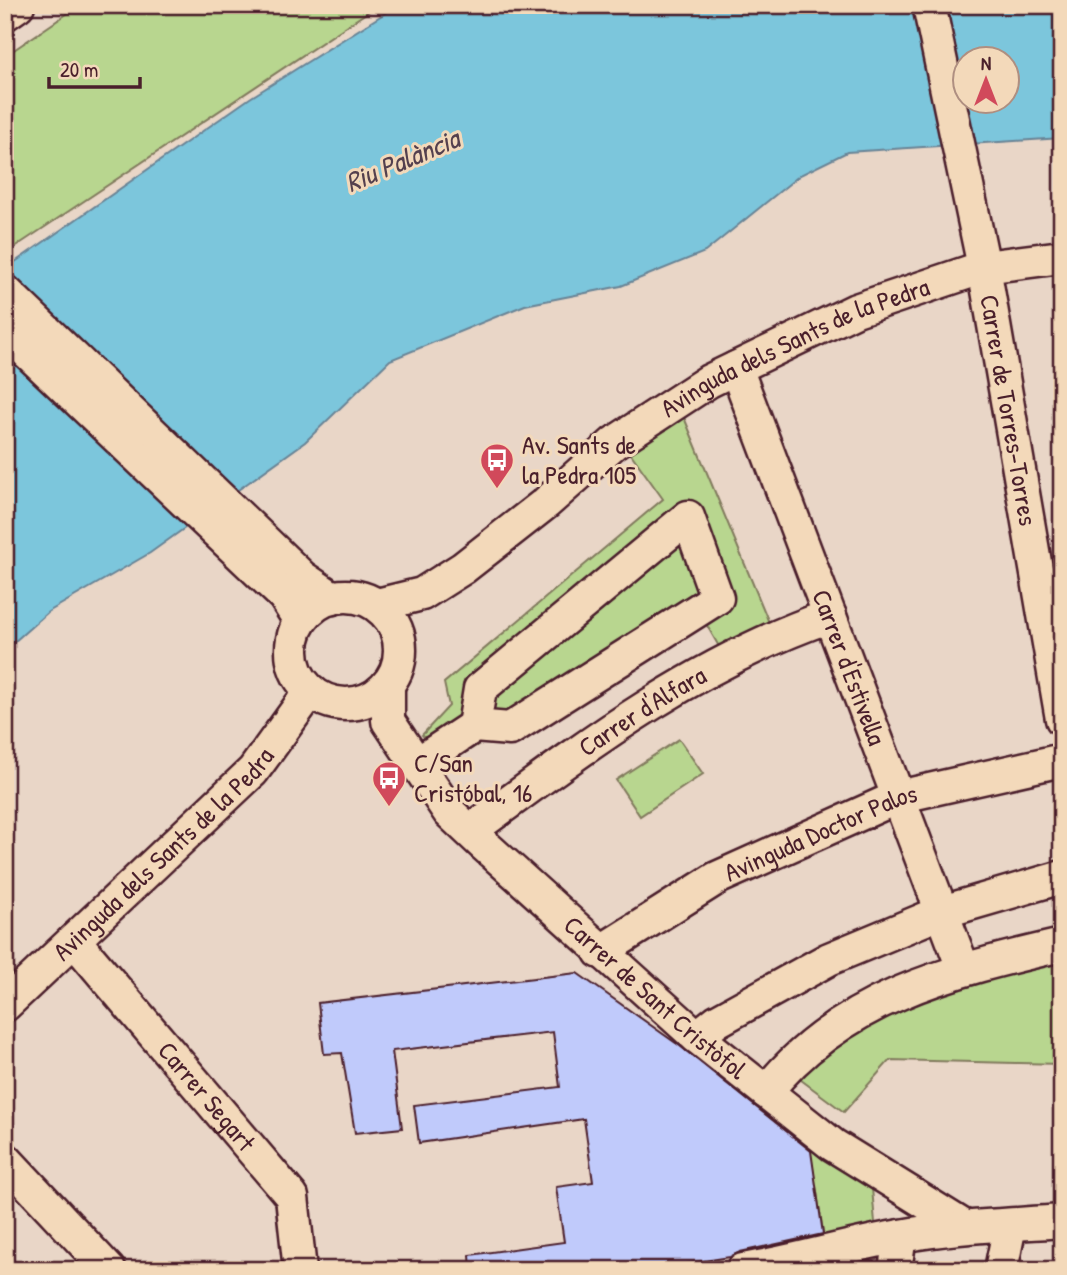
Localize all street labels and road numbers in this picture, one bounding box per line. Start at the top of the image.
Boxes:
street label: Avinguda dels Sants de la Pedra [654,269,934,425]
street label: Carrer de Torres-Torres [972,292,1046,528]
street label: Carrer d'Estivella [804,584,895,750]
street label: Carrer d'Alfara [571,657,712,764]
street label: Avinguda dels Sants de la Pedra [45,740,281,968]
street label: Avinguda Doctor Palos [719,775,920,890]
street label: Carrer de Sant Cristòfol [557,907,754,1087]
street label: Carrer Segart [150,1034,264,1159]

